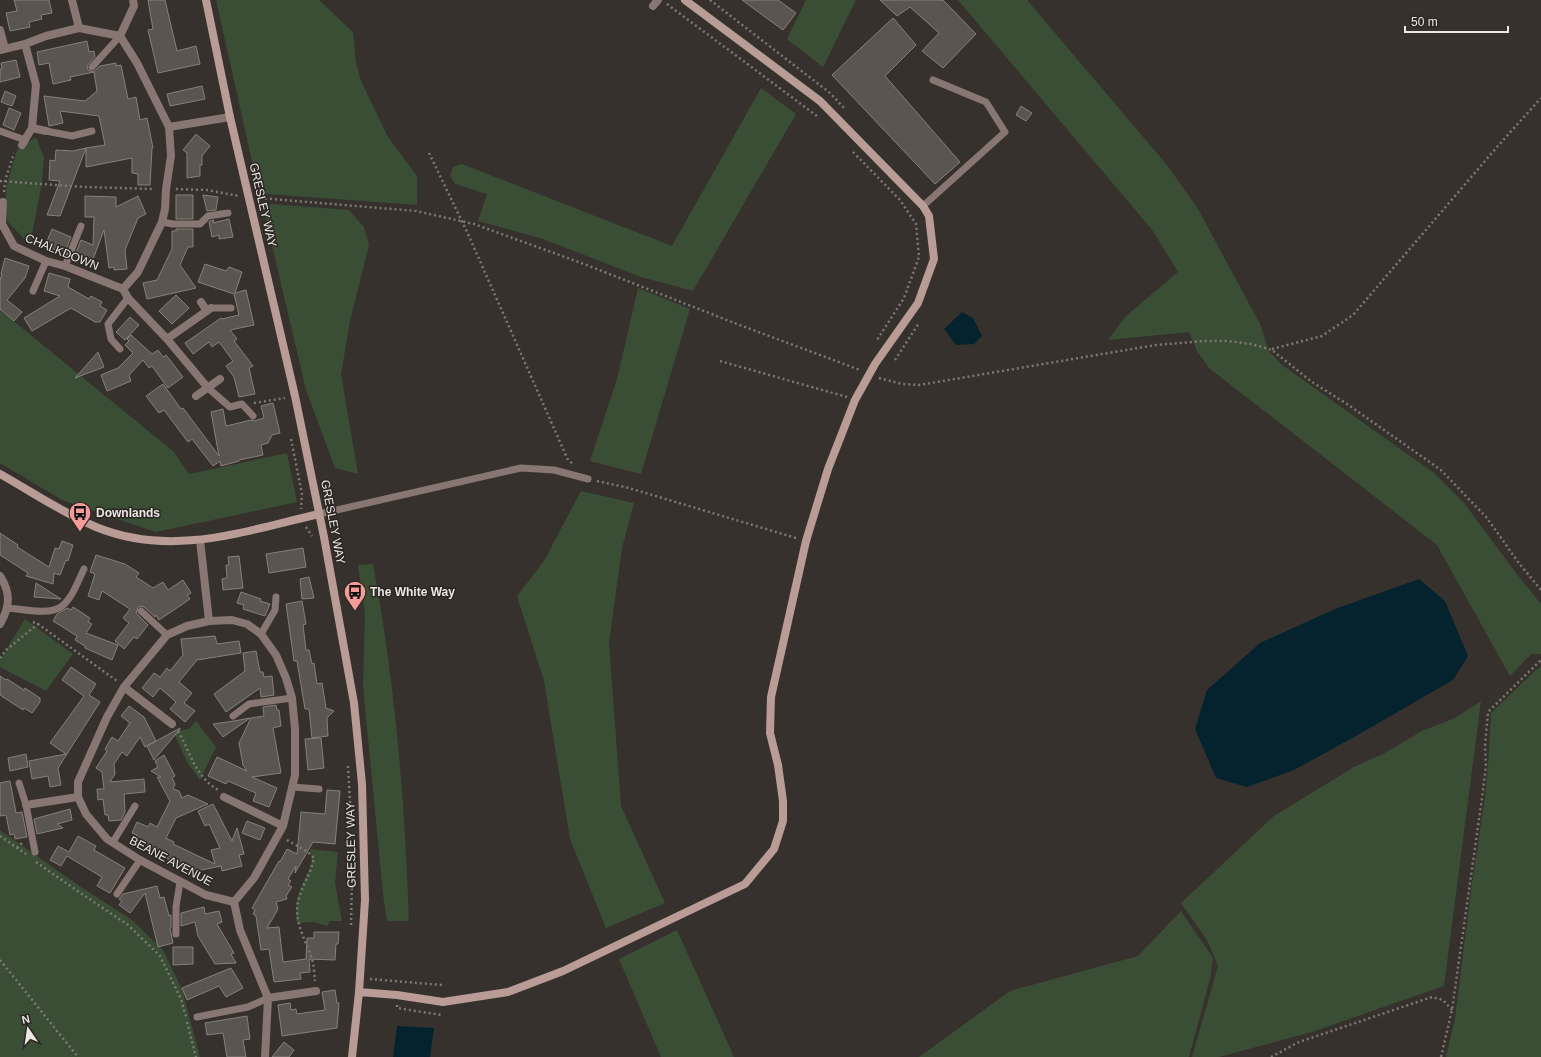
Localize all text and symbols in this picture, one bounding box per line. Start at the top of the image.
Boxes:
scale bar [1405,8,1508,34]
text: 50 m [1411,15,1438,29]
street label: GRESLEY WAY [247,162,279,248]
street label: CHALKDOWN [23,231,101,273]
street label: GRESLEY WAY [318,479,348,565]
bus stop icon: Downlands [67,500,93,533]
place label: Downlands [96,506,160,520]
bus stop icon: The White Way [342,579,368,612]
place label: The White Way [370,585,455,599]
street label: GRESLEY WAY [343,802,359,888]
street label: BEANE AVENUE [127,833,215,889]
north arrow [8,1009,48,1049]
text: N [21,1013,31,1026]

